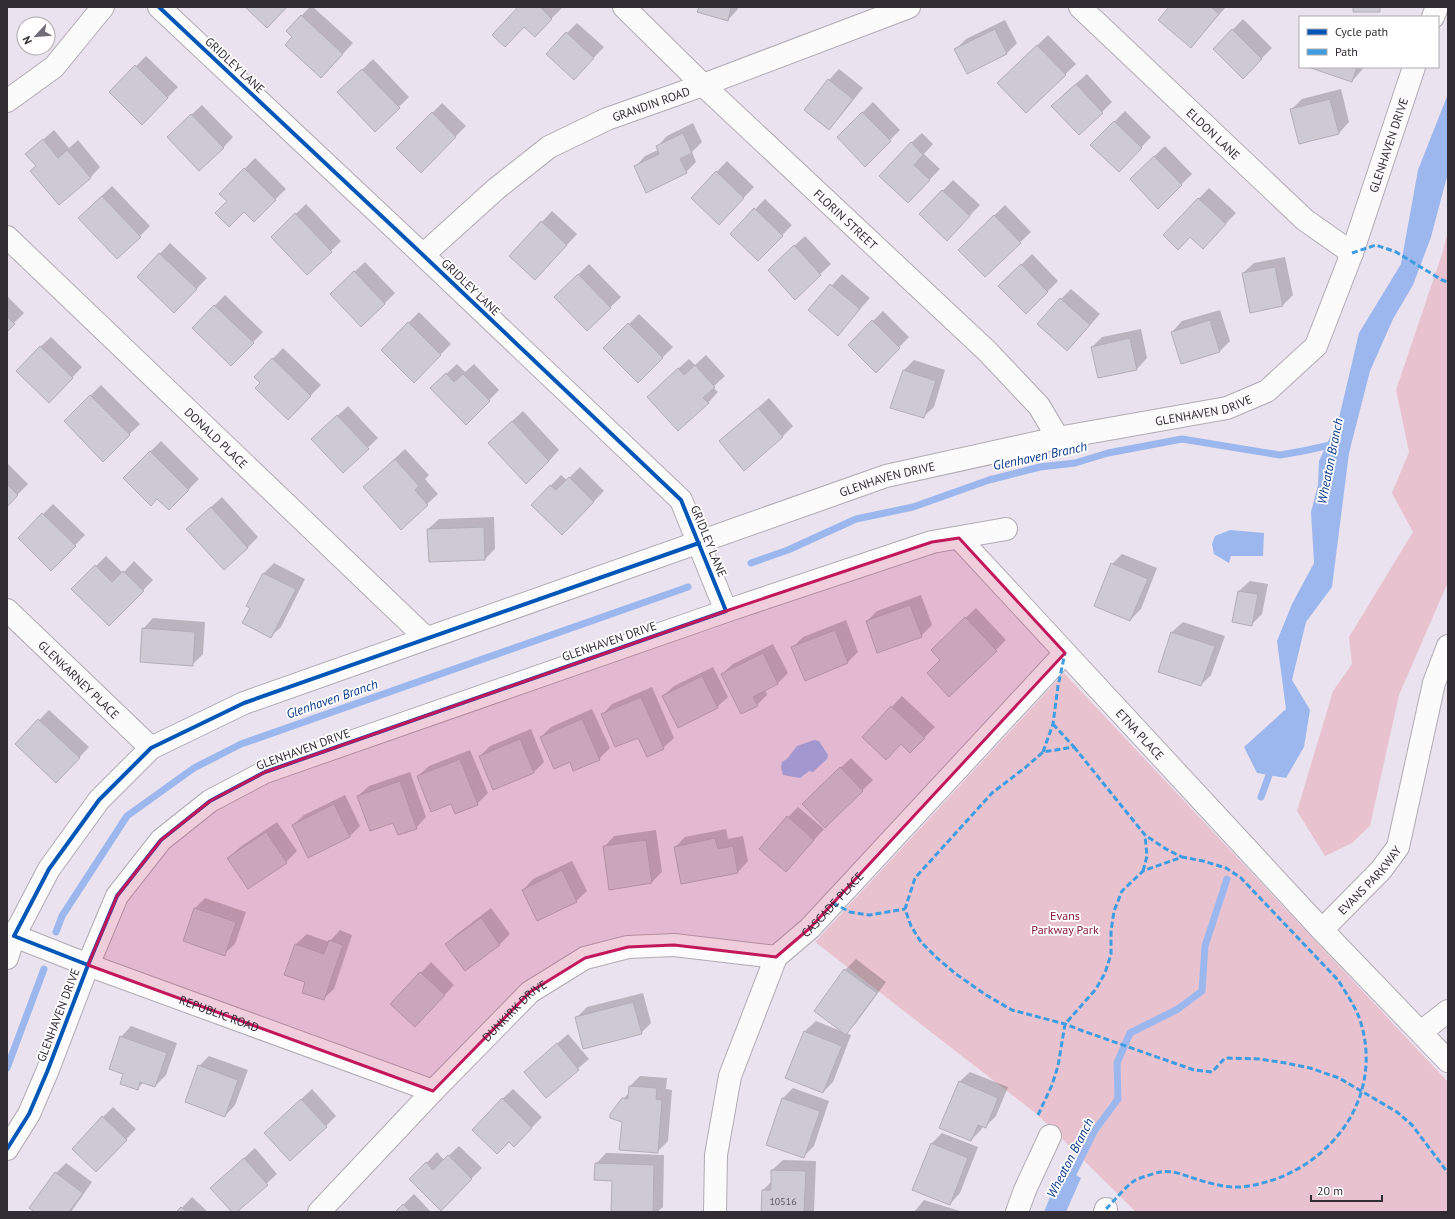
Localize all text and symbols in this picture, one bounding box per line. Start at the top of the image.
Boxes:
north arrow [16,16,56,56]
legend [1299,16,1439,68]
text: Cycle path [1335,24,1388,39]
text: N [19,34,35,47]
street label: GRIDLEY LANE [202,34,268,96]
text: Path [1335,44,1358,59]
street label: GRANDIN ROAD [610,83,692,124]
street label: GLENHAVEN DRIVE [1365,96,1411,194]
street label: ELDON LANE [1184,105,1243,162]
street label: FLORIN STREET [811,186,881,253]
street label: GRIDLEY LANE [439,255,503,319]
street label: GLENHAVEN DRIVE [1154,391,1254,428]
street label: DONALD PLACE [182,404,251,471]
water label: Wheaton Branch [1313,416,1347,505]
water label: Glenhaven Branch [991,438,1089,474]
street label: GLENHAVEN DRIVE [837,458,936,499]
street label: GRIDLEY LANE [688,503,730,579]
street label: GLENHAVEN DRIVE [560,618,658,664]
street label: GLENKARNEY PLACE [36,637,123,721]
water label: Glenhaven Branch [284,675,380,723]
street label: ETNA PLACE [1113,705,1168,762]
street label: GLENHAVEN DRIVE [254,725,352,773]
street label: EVANS PARKWAY [1334,842,1404,917]
street label: CASCADE PLACE [798,868,866,940]
park label: Evans Parkway Park [1031,908,1099,937]
street label: GLENHAVEN DRIVE [33,966,83,1064]
street label: DUNKIRK DRIVE [479,976,549,1044]
street label: REPUBLIC ROAD [177,992,262,1034]
water label: Wheaton Branch [1043,1115,1097,1201]
scale bar [1311,1177,1382,1203]
text: 20 m [1317,1183,1343,1198]
house number: 10516 [769,1195,797,1208]

